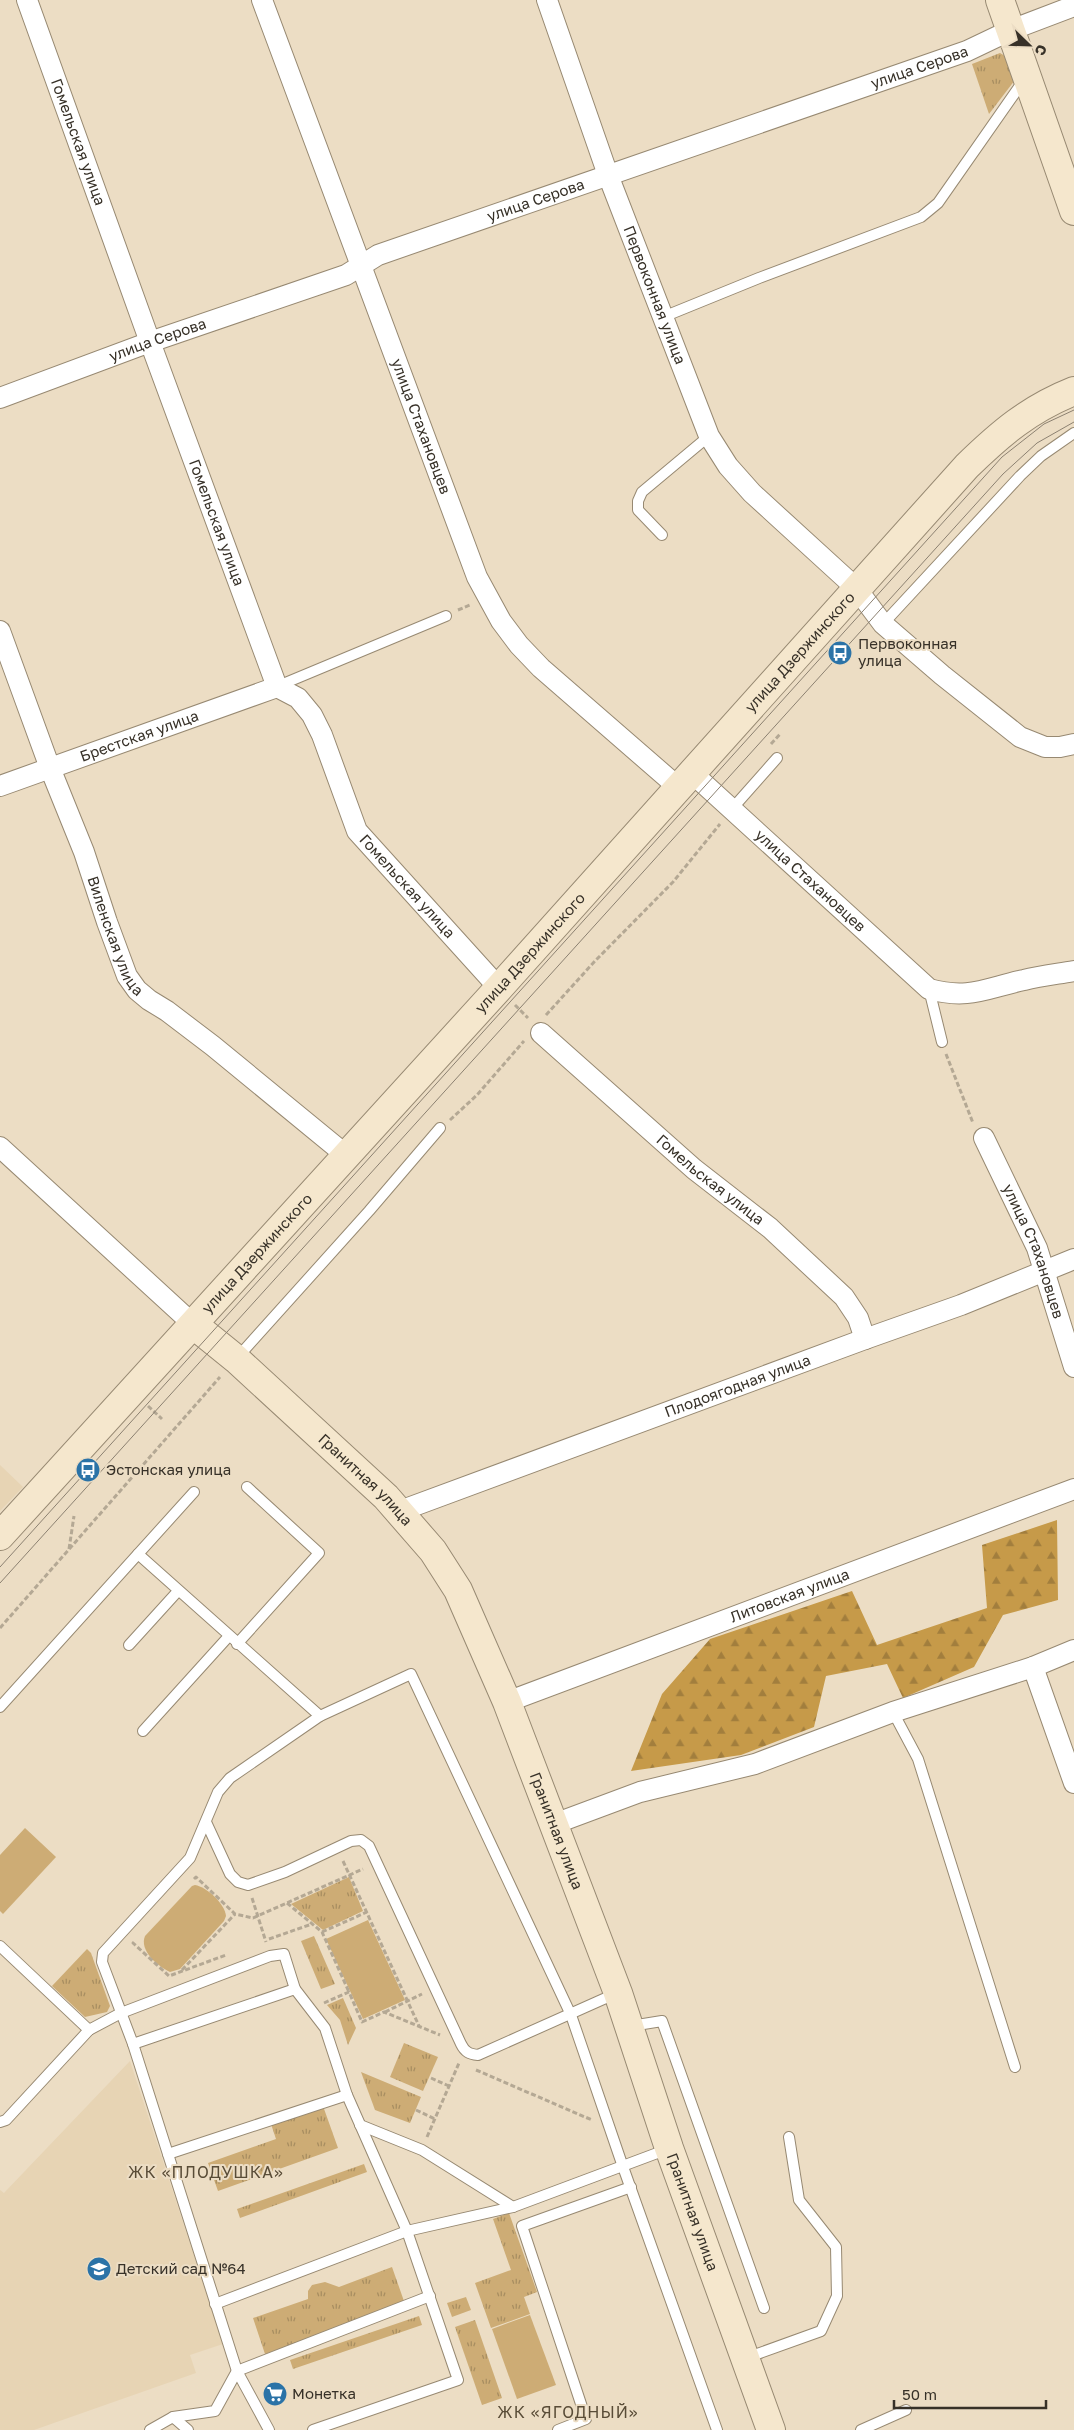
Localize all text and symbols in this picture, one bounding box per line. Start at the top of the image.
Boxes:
north arrow [1004,20,1054,70]
street label: улица Серова [868,41,970,92]
text: С [1032,42,1051,58]
street label: Гомельская улица [48,76,110,208]
street label: улица Серова [484,174,587,225]
street label: Первоконная улица [620,223,690,367]
street label: улица Серова [106,314,208,365]
street label: улица Стахановцев [388,356,455,496]
street label: Гомельская улица [186,457,249,588]
street label: улица Дзержинского [741,588,858,716]
place label: Первоконная улица [858,634,957,669]
bus stop icon: Первоконная улица [827,640,853,666]
street label: Брестская улица [77,706,201,765]
street label: улица Стахановцев [752,825,870,935]
street label: Гомельская улица [356,830,459,941]
street label: Виленская улица [84,873,147,999]
street label: улица Дзержинского [471,888,588,1016]
street label: Гомельская улица [653,1130,768,1228]
street label: улица Стахановцев [1000,1181,1068,1321]
street label: улица Дзержинского [197,1189,316,1317]
street label: Плодоягодная улица [662,1350,813,1420]
street label: Гранитная улица [315,1429,417,1529]
bus stop icon: Эстонская улица [75,1457,101,1483]
place label: Эстонская улица [106,1460,231,1478]
street label: Литовская улица [727,1564,852,1625]
street label: Гранитная улица [527,1769,588,1892]
street label: Гранитная улица [664,2151,723,2273]
district label: ЖК «ПЛОДУШКА» [128,2162,284,2182]
school or university icon: Детский сад №64 [86,2256,112,2282]
place label: Детский сад №64 [116,2259,246,2277]
scale bar [894,2378,1046,2410]
supermarket icon: Монетка [262,2381,288,2407]
place label: Монетка [292,2384,356,2402]
text: 50 m [902,2385,937,2403]
district label: ЖК «ЯГОДНЫЙ» [497,2402,639,2422]

